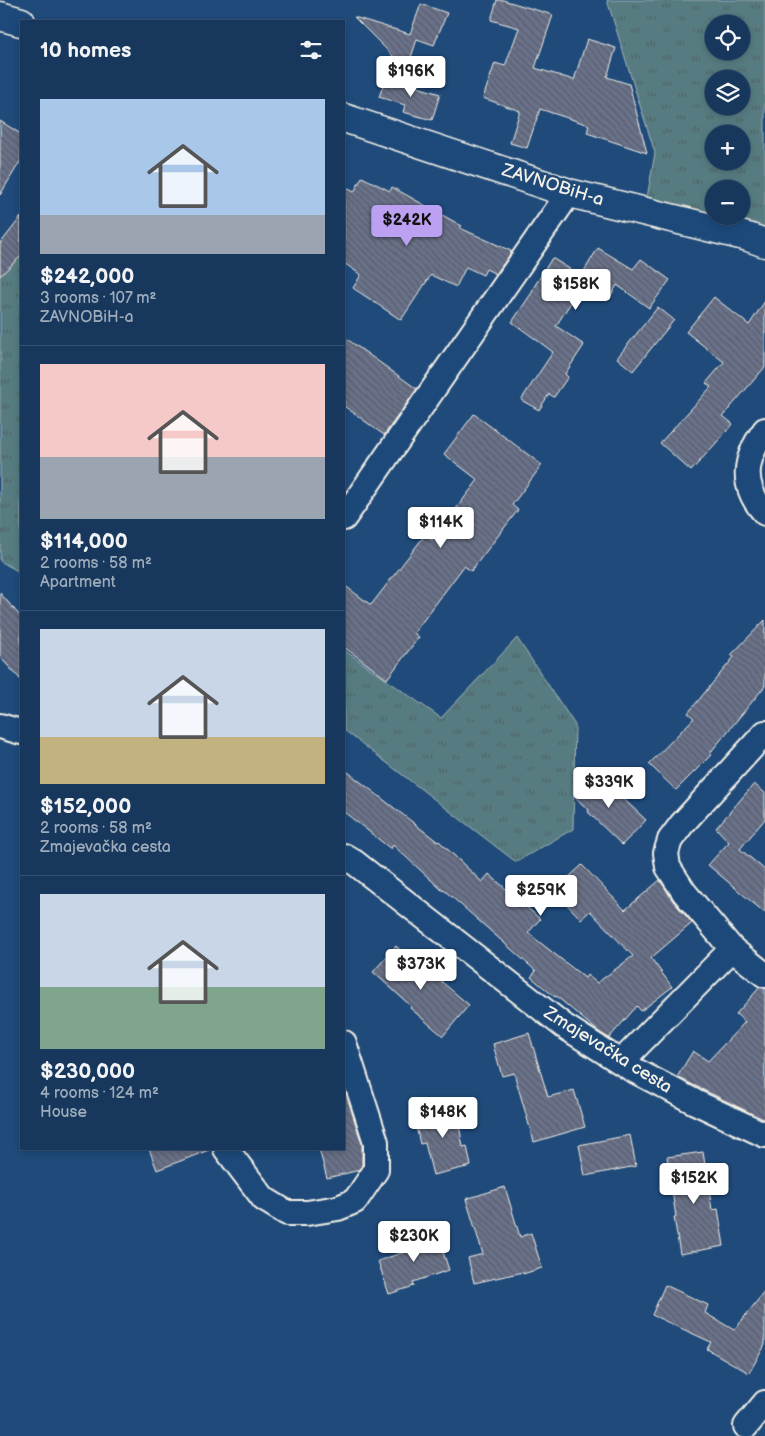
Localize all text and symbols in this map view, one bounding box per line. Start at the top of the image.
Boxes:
map controls [705,15,750,225]
button: locate [705,15,750,60]
icon: filters [297,36,325,64]
text: 10 homes [40,38,131,63]
pin: $196K [376,56,446,98]
text: $196K [387,62,435,81]
button: layers [705,70,750,115]
button: + [705,125,750,170]
icon: home [138,131,228,221]
street label: ZAVNOBiH-a [499,159,606,210]
button: − [705,180,750,225]
pin: $242K [372,204,442,247]
text: $242K [382,211,432,230]
text: $242,000 [40,264,134,289]
pin: $158K [541,268,611,311]
text: $158K [552,275,600,294]
text: 3 rooms · 107 m² [40,289,156,308]
text: ZAVNOBiH-a [40,308,134,327]
icon: home [138,397,228,487]
pin: $114K [406,506,476,549]
text: $114K [419,513,463,532]
text: $114,000 [40,529,128,554]
text: 2 rooms · 58 m² [40,554,152,573]
text: Apartment [40,573,116,592]
icon: home [138,662,228,752]
pin: $339K [574,766,644,809]
text: $339K [584,773,634,792]
text: $152,000 [40,794,131,819]
text: 2 rooms · 58 m² [40,819,152,838]
text: Zmajevačka cesta [40,838,171,857]
pin: $259K [506,874,576,917]
text: $259K [516,881,566,900]
icon: home [138,927,228,1017]
pin: $373K [386,948,456,991]
text: $373K [397,955,445,974]
street label: Zmajevačka cesta [539,1002,676,1098]
text: $230,000 [40,1059,135,1084]
text: 4 rooms · 124 m² [40,1084,159,1103]
pin: $148K [408,1096,478,1139]
text: House [40,1103,87,1122]
text: $148K [419,1103,467,1122]
pin: $152K [659,1162,729,1205]
text: $152K [671,1169,717,1188]
pin: $230K [379,1220,449,1263]
text: $230K [389,1227,439,1246]

